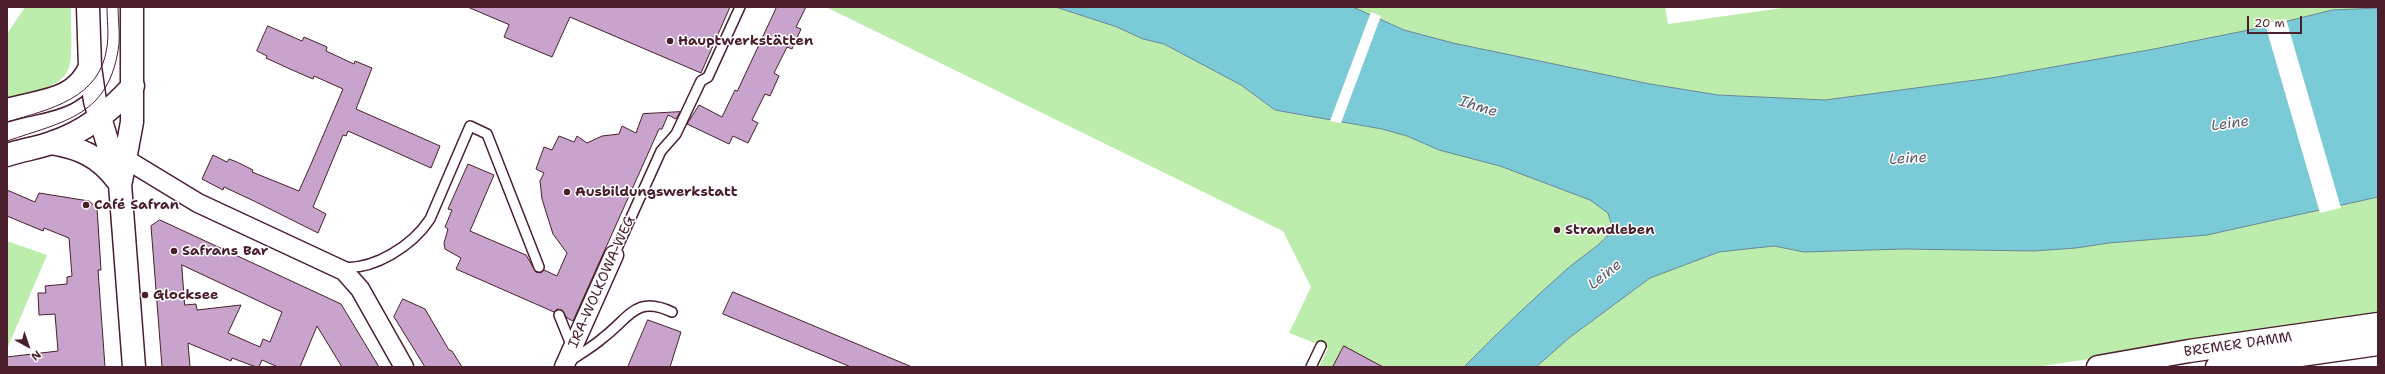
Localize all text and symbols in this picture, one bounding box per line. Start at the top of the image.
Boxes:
scale bar [2249,8,2304,34]
text: 20 m [2254,15,2285,31]
place label: Hauptwerkstätten [678,33,813,49]
marker: Hauptwerkstätten [665,36,675,46]
water label: Ihme [1457,93,1499,121]
water label: Leine [2210,112,2250,136]
water label: Leine [1889,149,1927,169]
place label: Ausbildungswerkstatt [575,184,737,200]
marker: Ausbildungswerkstatt [562,187,572,197]
place label: Café Safran [94,197,179,213]
marker: Café Safran [81,200,91,210]
street label: IRA-WOLKOWA-WEG [565,213,639,351]
place label: Strandleben [1565,222,1655,238]
marker: Strandleben [1552,225,1562,235]
place label: Safrans Bar [182,243,268,259]
marker: Safrans Bar [169,246,179,256]
water label: Leine [1585,256,1625,294]
place label: Glocksee [153,287,218,303]
marker: Glocksee [140,290,150,300]
north arrow [8,326,48,366]
street label: BREMER DAMM [2183,329,2293,361]
text: N [28,347,44,364]

